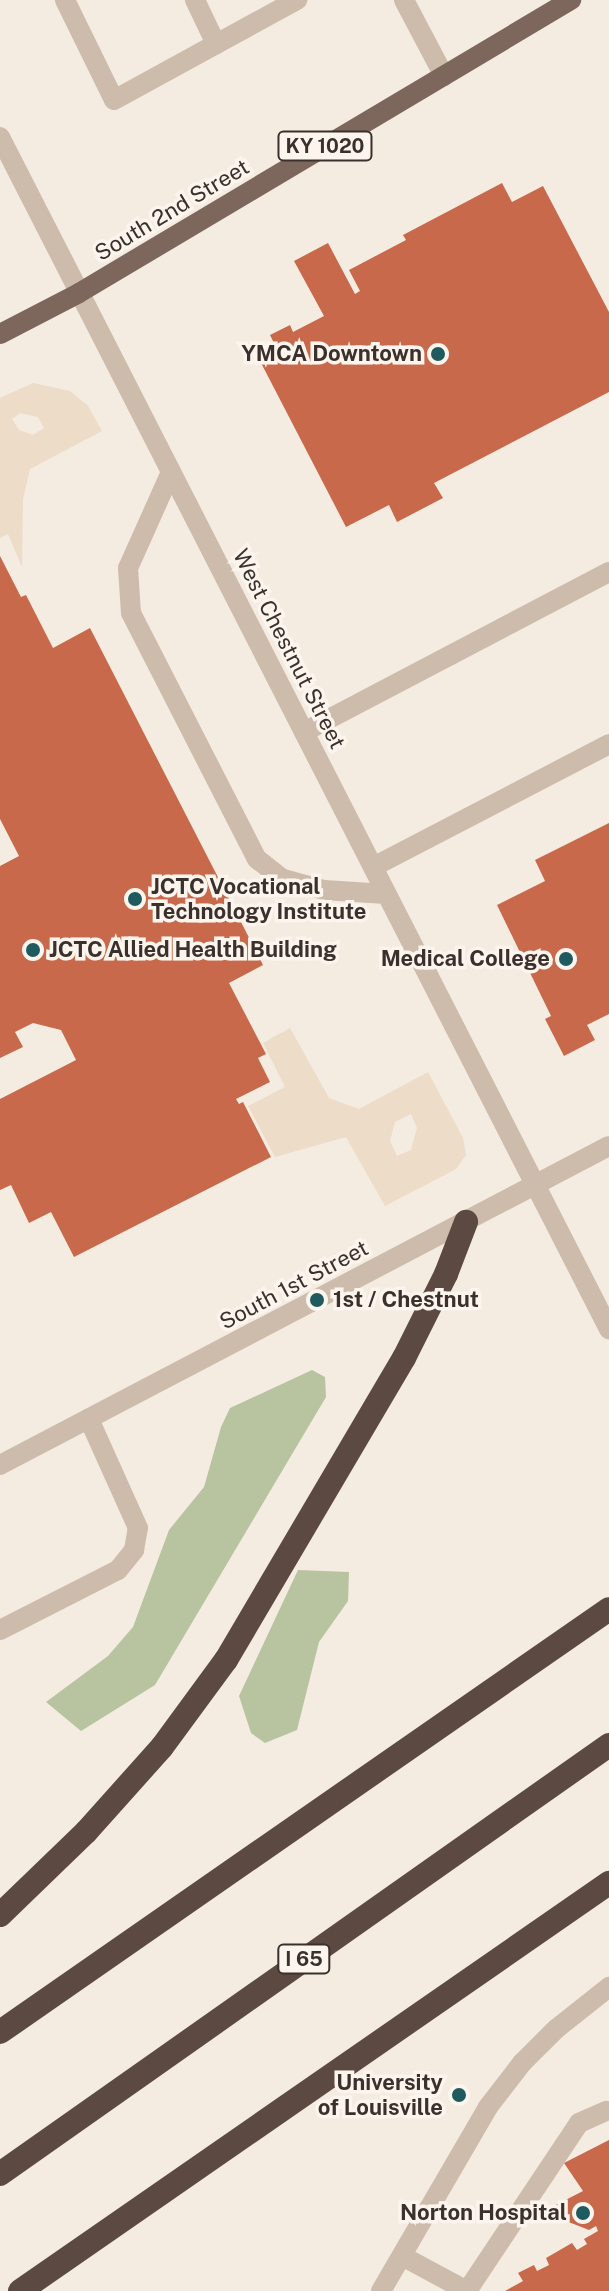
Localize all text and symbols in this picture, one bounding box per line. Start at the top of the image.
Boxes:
road number: KY 1020 [277,130,373,162]
street label: South 2nd Street [90,154,254,266]
place label: YMCA Downtown [241,341,422,367]
marker: YMCA Downtown [429,345,447,363]
street label: West Chestnut Street [227,545,351,753]
place label: JCTC Vocational Technology Institute [151,873,367,924]
marker: JCTC Vocational Technology Institute [126,890,144,908]
place label: JCTC Allied Health Building [49,937,337,963]
marker: JCTC Allied Health Building [24,941,42,959]
place label: Medical College [381,946,550,972]
marker: Medical College [557,950,575,968]
street label: South 1st Street [215,1235,373,1335]
place label: 1st / Chestnut [333,1287,479,1313]
marker: 1st / Chestnut [308,1291,326,1309]
road number: I 65 [276,1943,332,1975]
place label: University of Louisville [318,2069,443,2120]
marker: University of Louisville [450,2086,468,2104]
place label: Norton Hospital [400,2200,567,2226]
marker: Norton Hospital [574,2204,592,2222]

